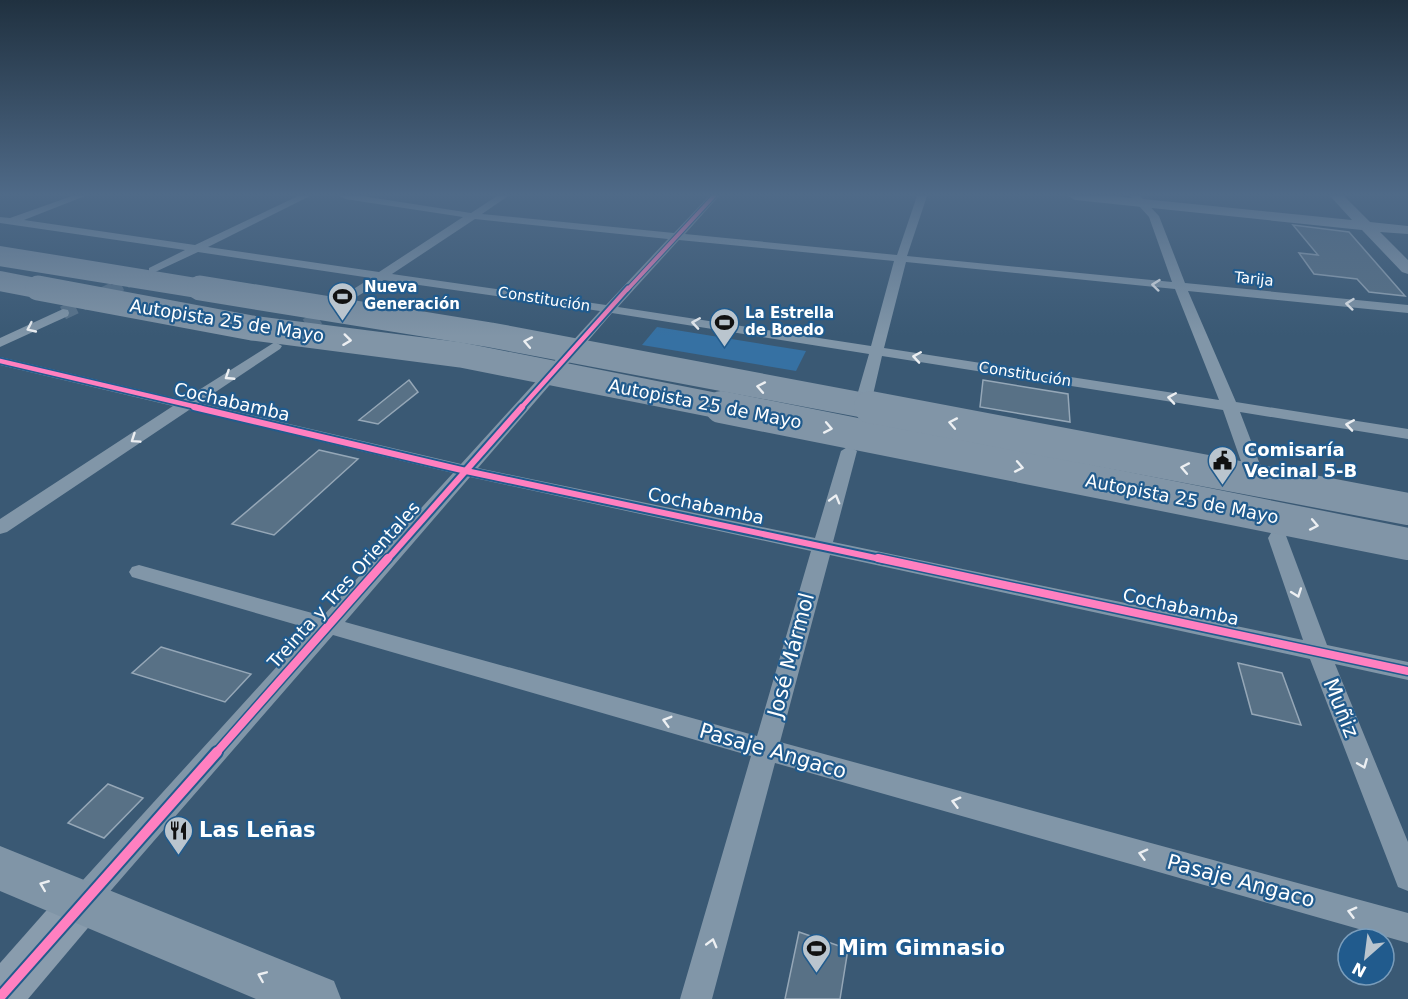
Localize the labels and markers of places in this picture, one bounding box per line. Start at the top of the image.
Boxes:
place label: Nueva Generación [364,278,460,313]
sports icon: Nueva Generación [327,280,359,322]
place label: La Estrella de Boedo [745,304,834,339]
sports icon: La Estrella de Boedo [708,306,740,348]
place label: Comisaría Vecinal 5-B [1244,439,1357,481]
public building icon: Comisaría Vecinal 5-B [1207,444,1239,486]
restaurant icon: Las Leñas [162,814,194,856]
place label: Las Leñas [199,818,316,842]
sports icon: Mim Gimnasio [801,932,833,974]
place label: Mim Gimnasio [838,936,1005,960]

